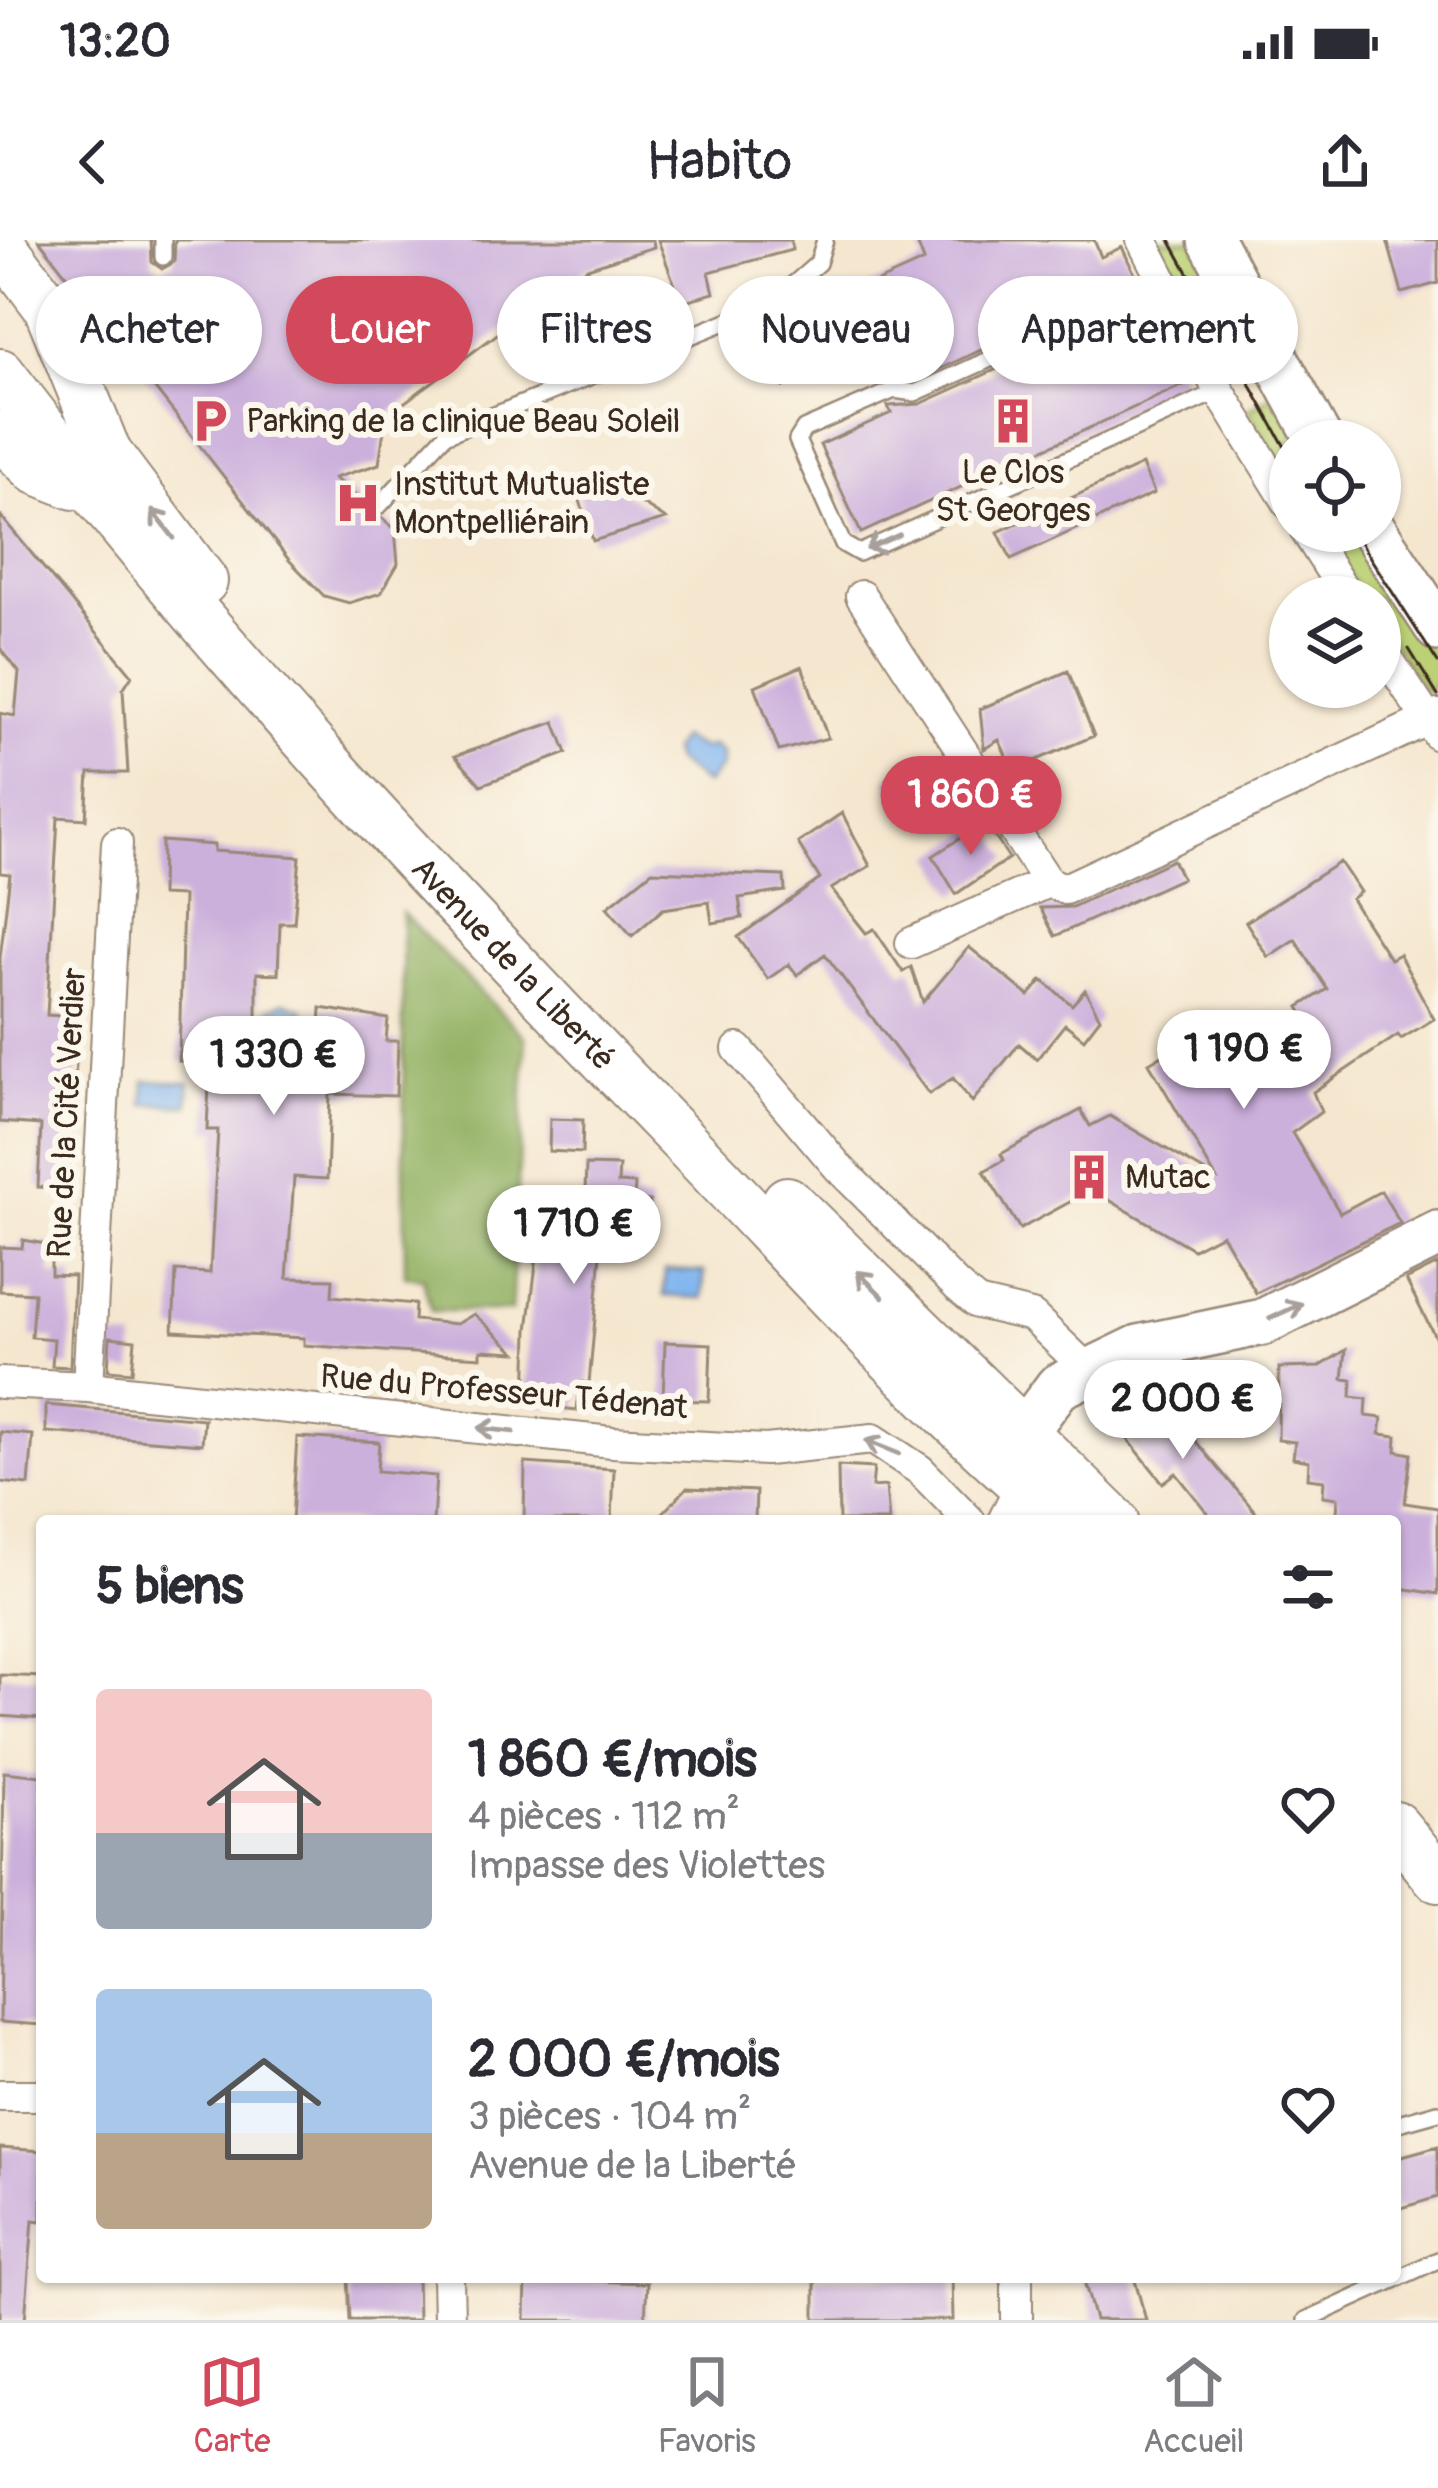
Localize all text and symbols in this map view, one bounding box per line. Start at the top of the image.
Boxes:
text: 13:20 [60,14,171,70]
text: Habito [646,128,792,196]
icon: back [60,129,126,195]
icon: share [1312,129,1378,195]
chip: Acheter [36,276,262,384]
chip: Louer [286,276,473,384]
chip: Filtres [497,276,694,384]
chip: Nouveau [718,276,954,384]
chip: Appartement [978,276,1298,384]
parking icon: Parking de la clinique Beau Soleil [185,396,235,446]
building icon: Le Clos St Georges [988,396,1038,446]
place label: Parking de la clinique Beau Soleil [246,401,680,442]
map controls [1269,420,1401,708]
button: locate [1269,420,1401,552]
place label: Le Clos St Georges [936,452,1091,531]
place label: Institut Mutualiste Montpelliérain [394,464,649,543]
hospital icon: Institut Mutualiste Montpelliérain [333,478,383,528]
one-way arrow [150,509,177,541]
one-way arrow [865,533,901,555]
button: layers [1269,576,1401,708]
pin: 1 860 € [860,756,1082,858]
text: 1 860 € [908,770,1034,819]
street label: Avenue de la Liberté [403,848,624,1079]
street label: Rue de la Cité Verdier [39,966,95,1259]
pin: 1 190 € [1133,1010,1355,1112]
pin: 1 330 € [163,1016,385,1118]
text: 1 190 € [1184,1024,1304,1073]
text: 1 330 € [210,1030,338,1079]
building icon: Mutac [1064,1152,1114,1202]
place label: Mutac [1125,1157,1211,1198]
pin: 1 710 € [463,1185,685,1287]
text: 1 710 € [514,1199,634,1248]
one-way arrow [855,1270,885,1300]
one-way arrow [1268,1299,1304,1321]
street label: Rue du Professeur Tédenat [319,1356,690,1429]
pin: 2 000 € [1072,1360,1294,1462]
text: 2 000 € [1111,1374,1255,1423]
one-way arrow [477,1418,516,1440]
one-way arrow [864,1435,901,1457]
icon: filters [1275,1554,1341,1620]
text: 5 biens [96,1555,244,1619]
text: 1 860 €/mois [468,1728,757,1792]
icon: home [192,1737,336,1881]
icon: heart [1275,1776,1341,1842]
text: 4 pièces · 112 m² [468,1792,740,1841]
text: Impasse des Violettes [468,1841,825,1890]
text: 2 000 €/mois [468,2028,780,2092]
icon: home [192,2037,336,2181]
icon: heart [1275,2076,1341,2142]
text: 3 pièces · 104 m² [468,2092,751,2141]
text: Avenue de la Liberté [468,2141,797,2190]
tab: Carte [194,2349,271,2462]
tab: Favoris [658,2349,756,2462]
tab: Accueil [1143,2349,1244,2462]

